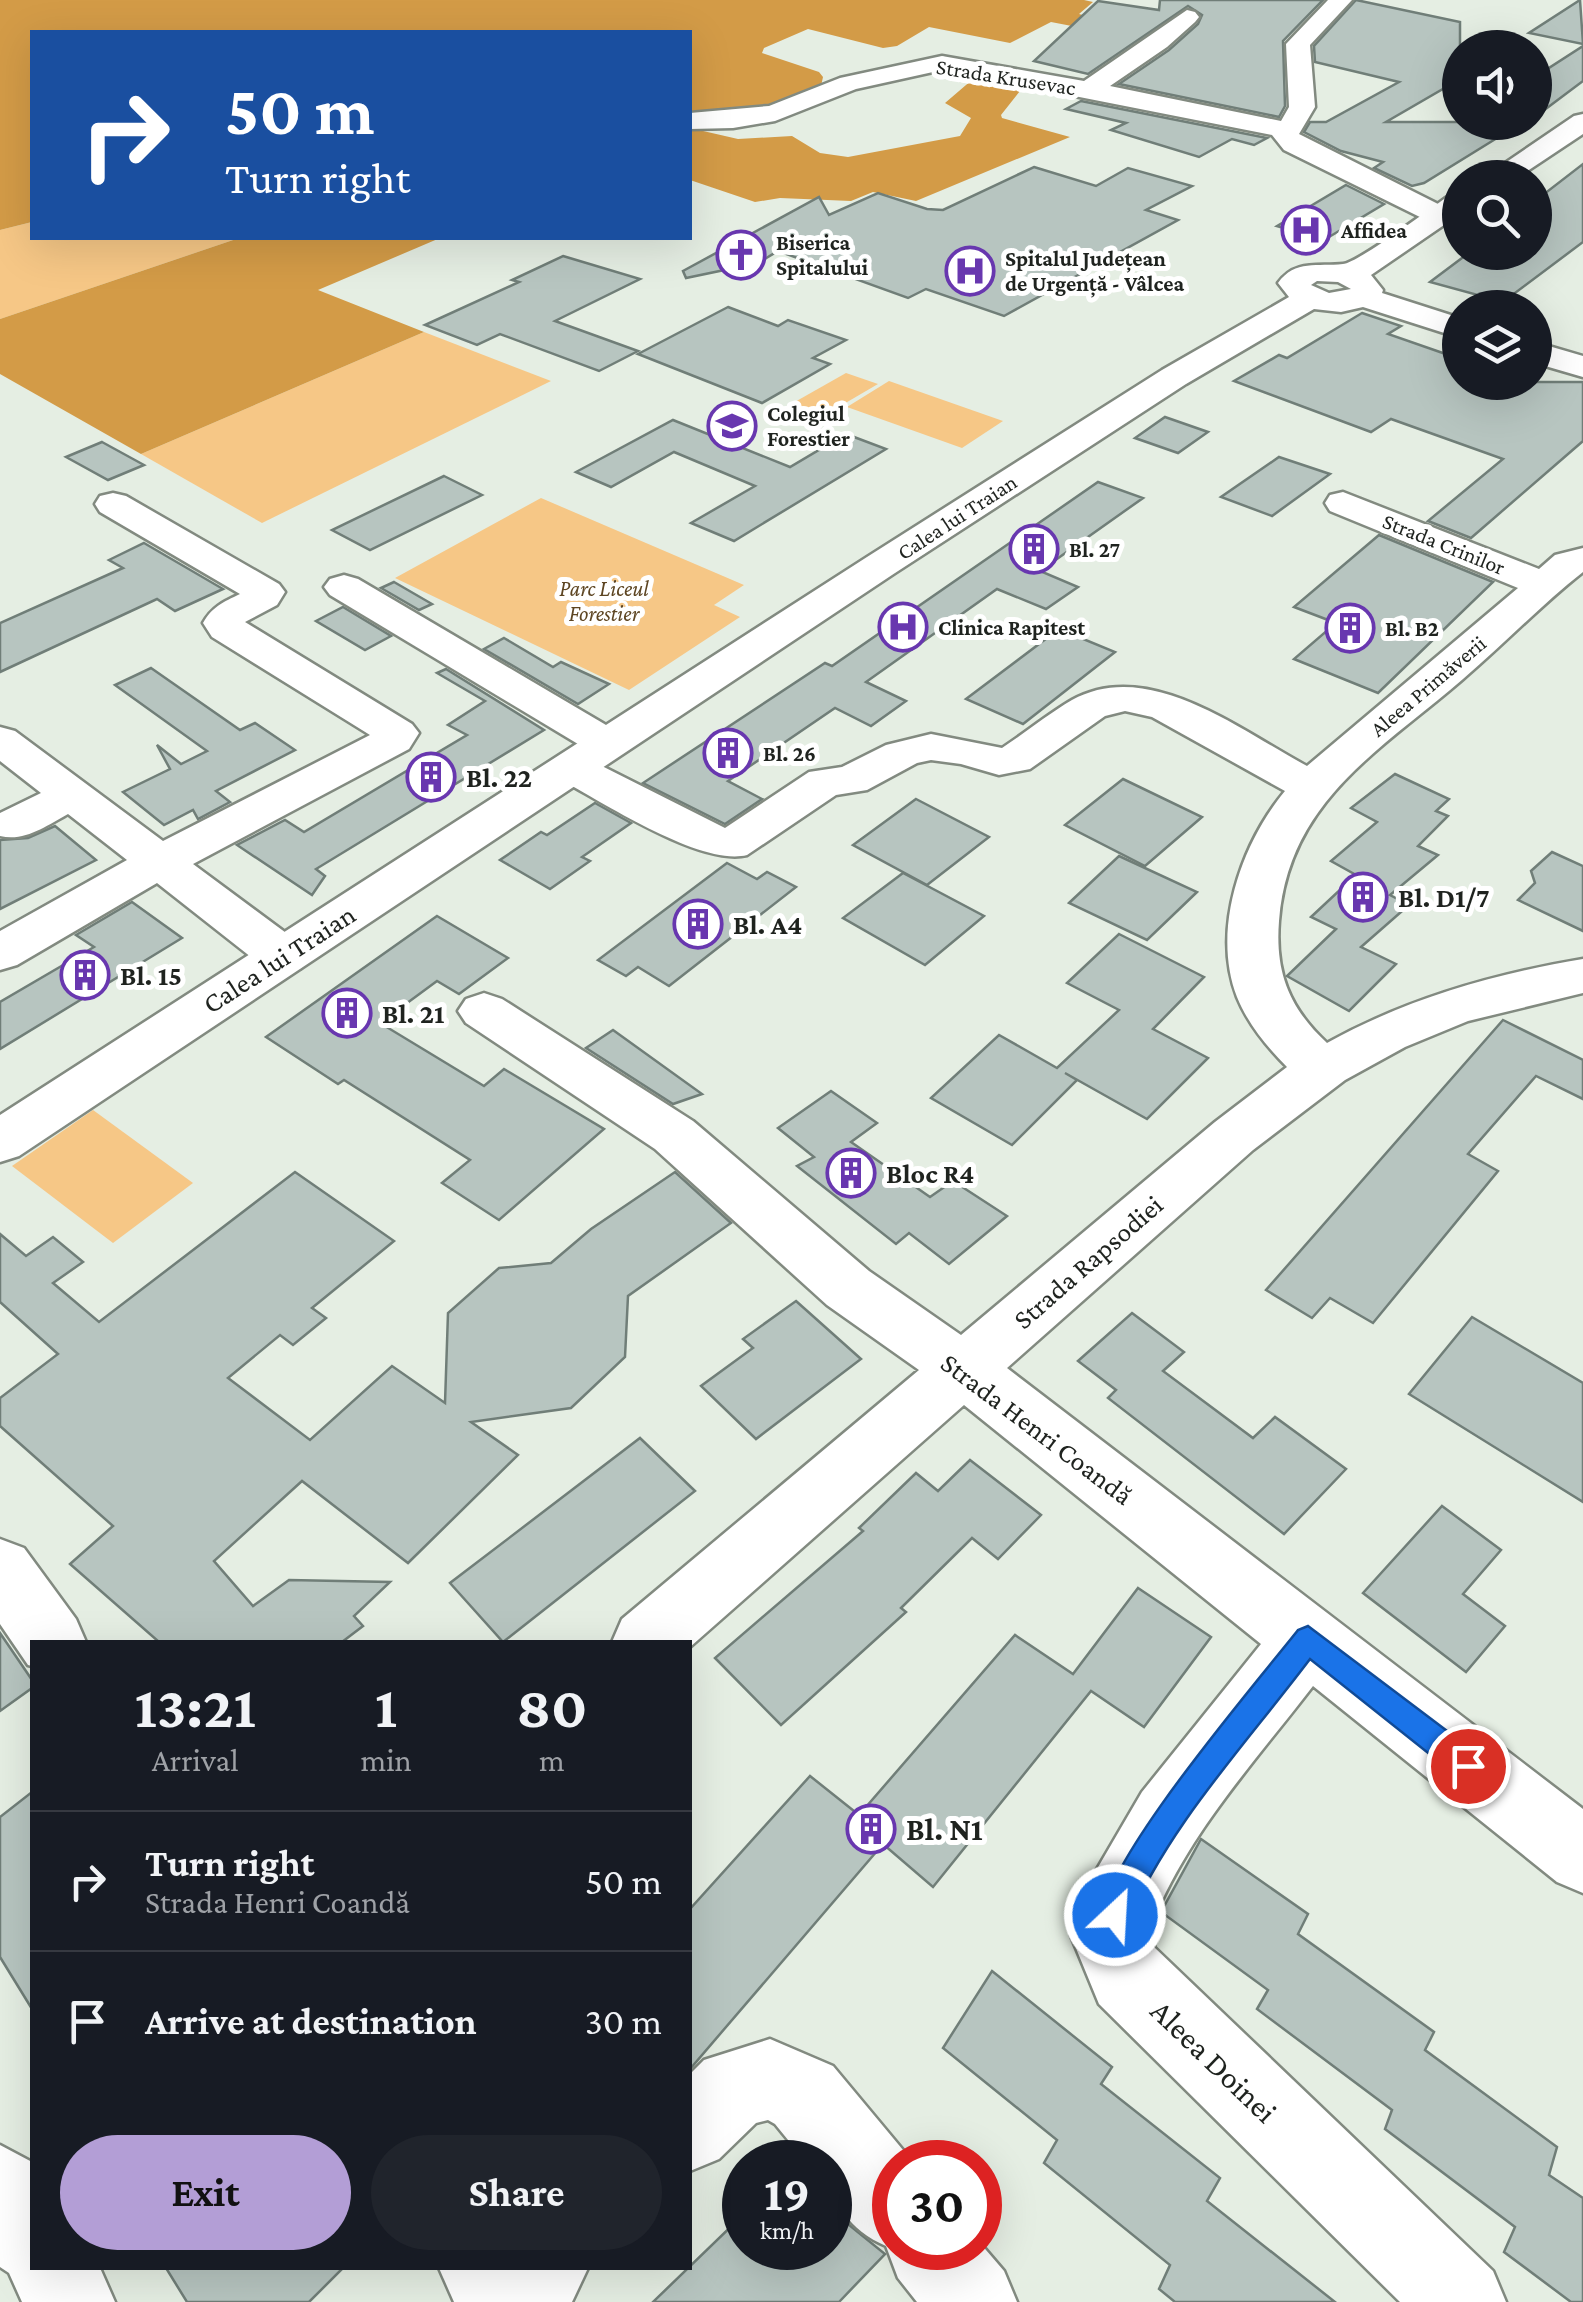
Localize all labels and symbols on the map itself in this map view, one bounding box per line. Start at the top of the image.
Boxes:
street label: Strada Krusevac [935,54,1077,100]
hospital icon: Affidea [1280,204,1332,256]
place label: Affidea [1340,218,1407,243]
church icon: Biserica Spitalului [715,229,767,281]
place label: Biserica Spitalului [776,230,869,280]
hospital icon: Spitalul Județean de Urgență - Vâlcea [944,245,996,297]
place label: Spitalul Județean de Urgență - Vâlcea [1005,246,1184,298]
school or university icon: Colegiul Forestier [706,400,758,452]
place label: Colegiul Forestier [767,401,850,451]
street label: Calea lui Traian [893,469,1022,565]
street label: Strada Crinilor [1379,508,1509,580]
building icon: Bl. 27 [1008,523,1060,575]
place label: Bl. 27 [1069,537,1120,562]
park label: Parc Liceul Forestier [559,576,649,626]
hospital icon: Clinica Rapitest [877,601,929,653]
building icon: Bl. B2 [1324,602,1376,654]
place label: Clinica Rapitest [938,615,1086,640]
place label: Bl. B2 [1385,616,1439,641]
street label: Aleea Primăverii [1365,630,1491,742]
building icon: Bl. 26 [702,727,754,779]
place label: Bl. 26 [763,741,816,766]
building icon: Bl. 22 [405,751,457,803]
place label: Bl. 22 [466,762,532,793]
building icon: Bl. D1/7 [1337,871,1389,923]
place label: Bl. D1/7 [1398,882,1489,913]
street label: Calea lui Traian [197,898,361,1020]
building icon: Bl. A4 [672,898,724,950]
place label: Bl. A4 [733,909,802,940]
building icon: Bl. 15 [59,949,111,1001]
place label: Bl. 15 [120,960,182,991]
building icon: Bl. 21 [321,987,373,1039]
place label: Bl. 21 [382,998,445,1029]
building icon: Bloc R4 [825,1147,877,1199]
place label: Bloc R4 [886,1158,974,1189]
street label: Strada Rapsodiei [1007,1189,1169,1335]
street label: Strada Henri Coandă [935,1347,1139,1511]
pin [1426,1724,1511,1809]
building icon: Bl. N1 [845,1803,897,1855]
place label: Bl. N1 [906,1811,983,1847]
position arrow [1063,1863,1167,1967]
street label: Aleea Doinei [1144,1992,1284,2130]
speed limit sign: 30 [872,2140,1002,2270]

